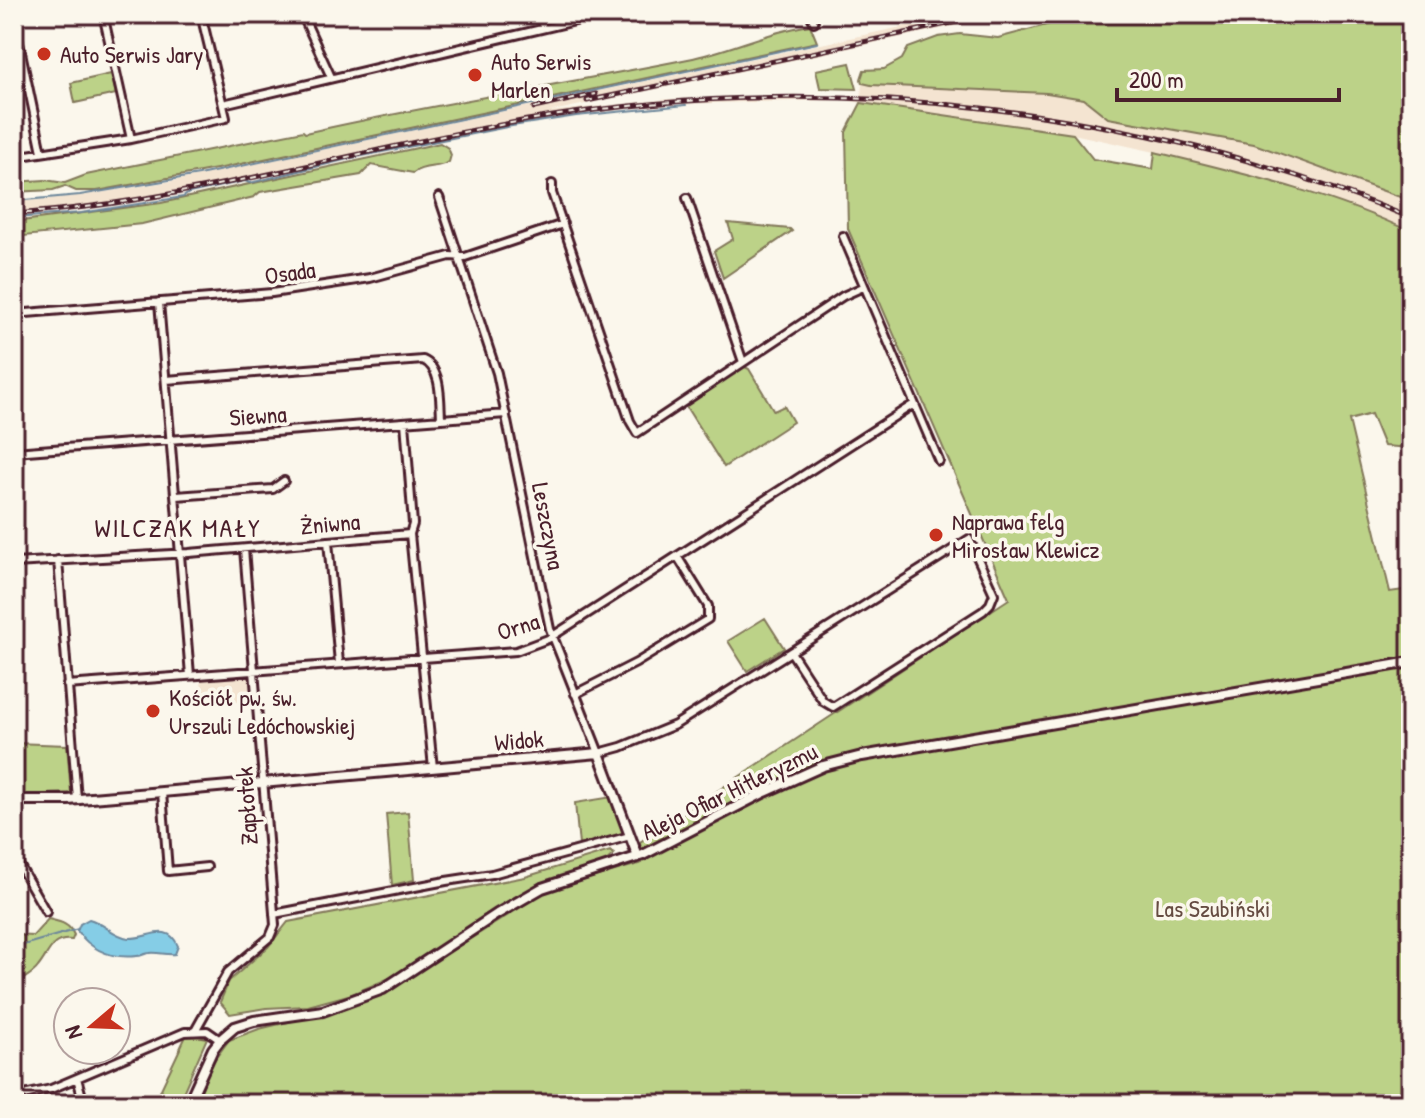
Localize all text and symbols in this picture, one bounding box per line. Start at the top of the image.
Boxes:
place label: Auto Serwis Jary [60,38,204,70]
marker: Auto Serwis Jary [35,45,53,63]
place label: Auto Serwis Marlen [491,45,591,105]
scale bar [1117,52,1339,102]
text: 200 m [1129,63,1184,95]
marker: Auto Serwis Marlen [466,66,484,84]
street label: Osada [263,253,317,291]
street label: Siewna [228,397,288,433]
street label: Leszczyna [525,480,573,572]
street label: Żniwna [299,504,361,542]
place label: Naprawa felg Mirosław Klewicz [952,505,1100,565]
district label: WILCZAK MAŁY [95,510,261,545]
marker: Naprawa felg Mirosław Klewicz [927,526,945,544]
street label: Orna [493,604,543,648]
place label: Kościół pw. św. Urszuli Ledóchowskiej [169,681,355,741]
marker: Kościół pw. św. Urszuli Ledóchowskiej [144,702,162,720]
street label: Widok [493,722,545,758]
street label: Aleja Ofiar Hitleryzmu [636,734,823,847]
street label: Zapłotek [227,766,265,846]
park label: Las Szubiński [1156,892,1270,924]
north arrow [52,986,132,1066]
text: N [57,1022,89,1043]

